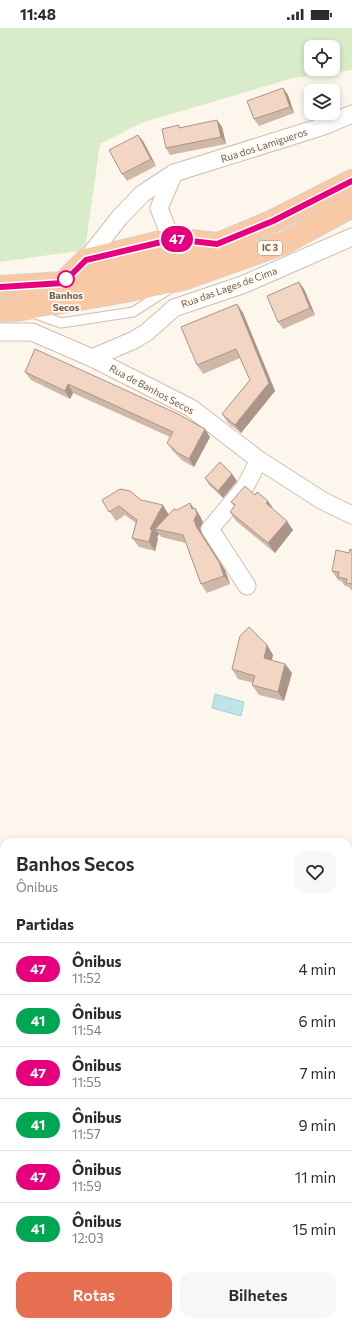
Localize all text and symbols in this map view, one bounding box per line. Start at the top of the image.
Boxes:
text: 11:48 [20,5,56,23]
map controls [304,40,340,120]
button: locate [304,40,340,76]
button: layers [304,84,340,120]
street label: Rua dos Lamigueros [219,125,309,165]
line badge: 47 [159,226,195,252]
text: 47 [169,230,185,247]
road number: IC 3 [258,241,282,255]
street label: Rua das Lages de Cima [179,264,279,310]
marker: Banhos Secos [57,270,75,288]
place label: Banhos Secos [49,289,83,313]
street label: Rua de Banhos Secos [108,362,197,417]
button: heart [294,851,336,893]
text: Banhos Secos [16,852,135,875]
text: Ônibus [16,879,58,895]
text: Partidas [16,915,74,933]
text: Ônibus [72,952,122,970]
text: 47 [30,960,46,977]
text: 4 min [299,960,336,978]
text: 11:52 [72,970,101,986]
text: Ônibus [72,1004,122,1022]
text: 41 [31,1012,45,1029]
text: 6 min [298,1012,336,1030]
text: 11:54 [72,1022,101,1038]
text: Ônibus [72,1056,122,1074]
text: 47 [30,1064,46,1081]
text: 7 min [300,1064,336,1082]
text: 11:55 [72,1074,101,1090]
text: Ônibus [72,1108,122,1126]
text: 41 [31,1116,45,1133]
text: 9 min [298,1116,336,1134]
text: 11:57 [72,1126,101,1142]
text: Ônibus [72,1160,122,1178]
text: 47 [30,1168,46,1185]
text: 11 min [295,1168,336,1186]
text: 11:59 [72,1178,102,1194]
text: Ônibus [72,1212,122,1230]
text: 41 [31,1220,45,1237]
text: 15 min [293,1220,336,1238]
text: 12:03 [72,1230,104,1246]
button: Rotas [16,1272,172,1318]
button: Bilhetes [180,1272,336,1318]

